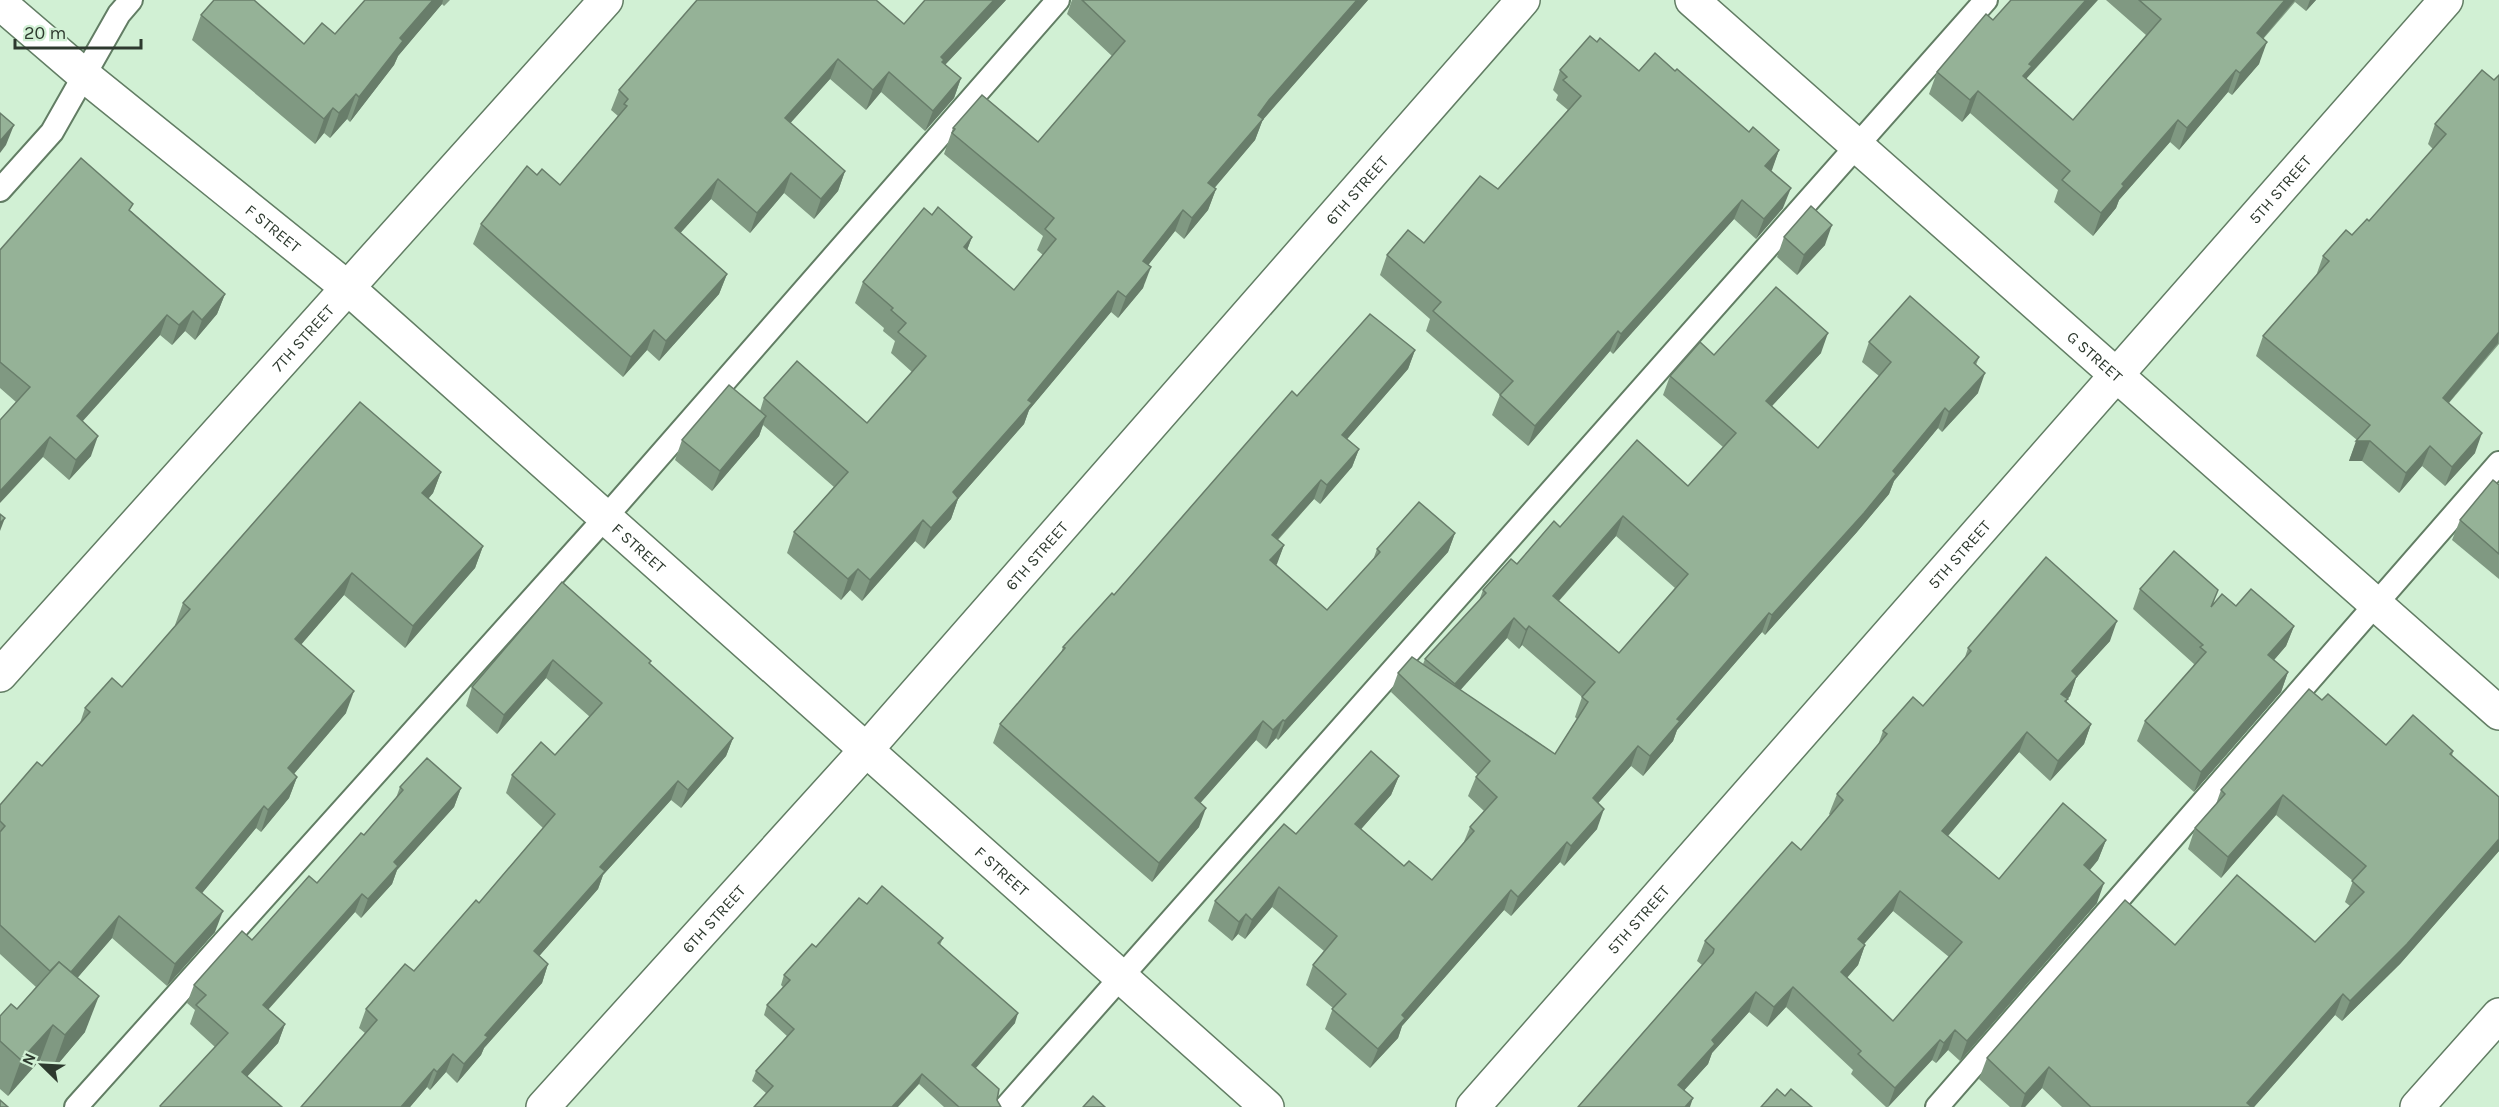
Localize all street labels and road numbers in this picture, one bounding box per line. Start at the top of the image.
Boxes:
street label: 5TH STREET [2245,151,2315,227]
street label: 6TH STREET [1321,152,1392,228]
street label: F STREET [242,200,305,256]
street label: 7TH STREET [268,300,338,375]
street label: G STREET [2064,327,2127,386]
street label: 5TH STREET [1924,516,1994,592]
street label: 6TH STREET [1001,517,1072,594]
street label: F STREET [608,519,670,577]
street label: F STREET [971,842,1033,900]
street label: 6TH STREET [678,881,749,957]
street label: 5TH STREET [1603,881,1673,957]

